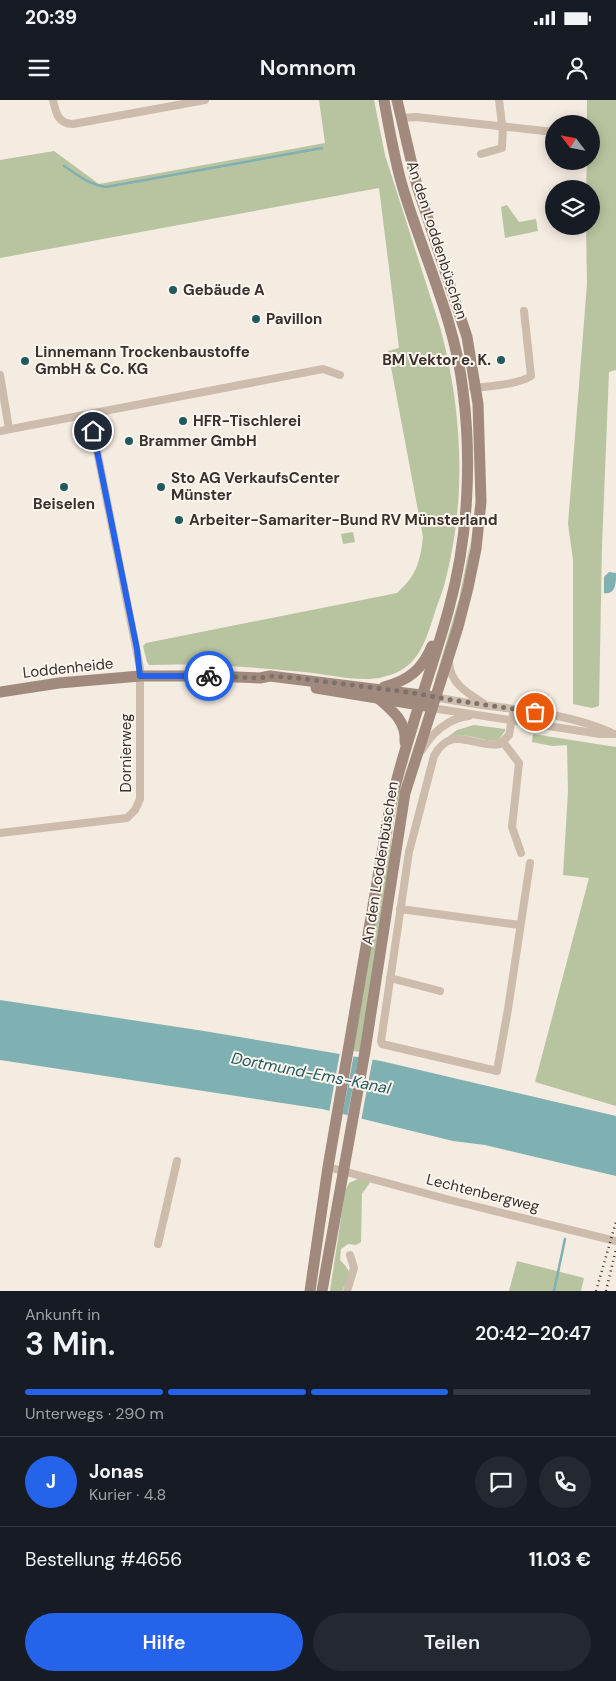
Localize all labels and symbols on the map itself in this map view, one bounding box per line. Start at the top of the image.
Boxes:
north arrow [545,115,600,170]
street label: An den Loddenbüschen [402,158,472,322]
place label: Gebäude A [183,280,265,300]
marker: Gebäude A [167,284,179,296]
place label: Pavillon [266,309,322,329]
marker: Pavillon [250,313,262,325]
place label: Linnemann Trockenbaustoffe GmbH & Co. KG [35,342,250,379]
place label: BM Vektor e. K. [382,350,491,370]
marker: BM Vektor e. K. [495,354,507,366]
marker: Linnemann Trockenbaustoffe GmbH & Co. KG [19,355,31,367]
pin [72,410,114,452]
place label: HFR-Tischlerei [193,411,301,431]
marker: HFR-Tischlerei [177,415,189,427]
place label: Brammer GmbH [139,431,257,451]
marker: Brammer GmbH [123,435,135,447]
place label: Sto AG VerkaufsCenter Münster [171,468,340,505]
marker: Beiselen [58,481,70,493]
marker: Sto AG VerkaufsCenter Münster [155,481,167,493]
place label: Beiselen [33,494,95,514]
place label: Arbeiter-Samariter-Bund RV Münsterland [189,510,497,530]
marker: Arbeiter-Samariter-Bund RV Münsterland [173,514,185,526]
courier [184,651,234,701]
street label: Loddenheide [22,653,114,683]
pin [514,691,556,733]
street label: Dornierweg [116,713,136,793]
street label: An den Loddenbüschen [357,780,403,946]
water label: Dortmund-Ems-Kanal [229,1047,393,1099]
street label: Lechtenbergweg [424,1169,542,1217]

